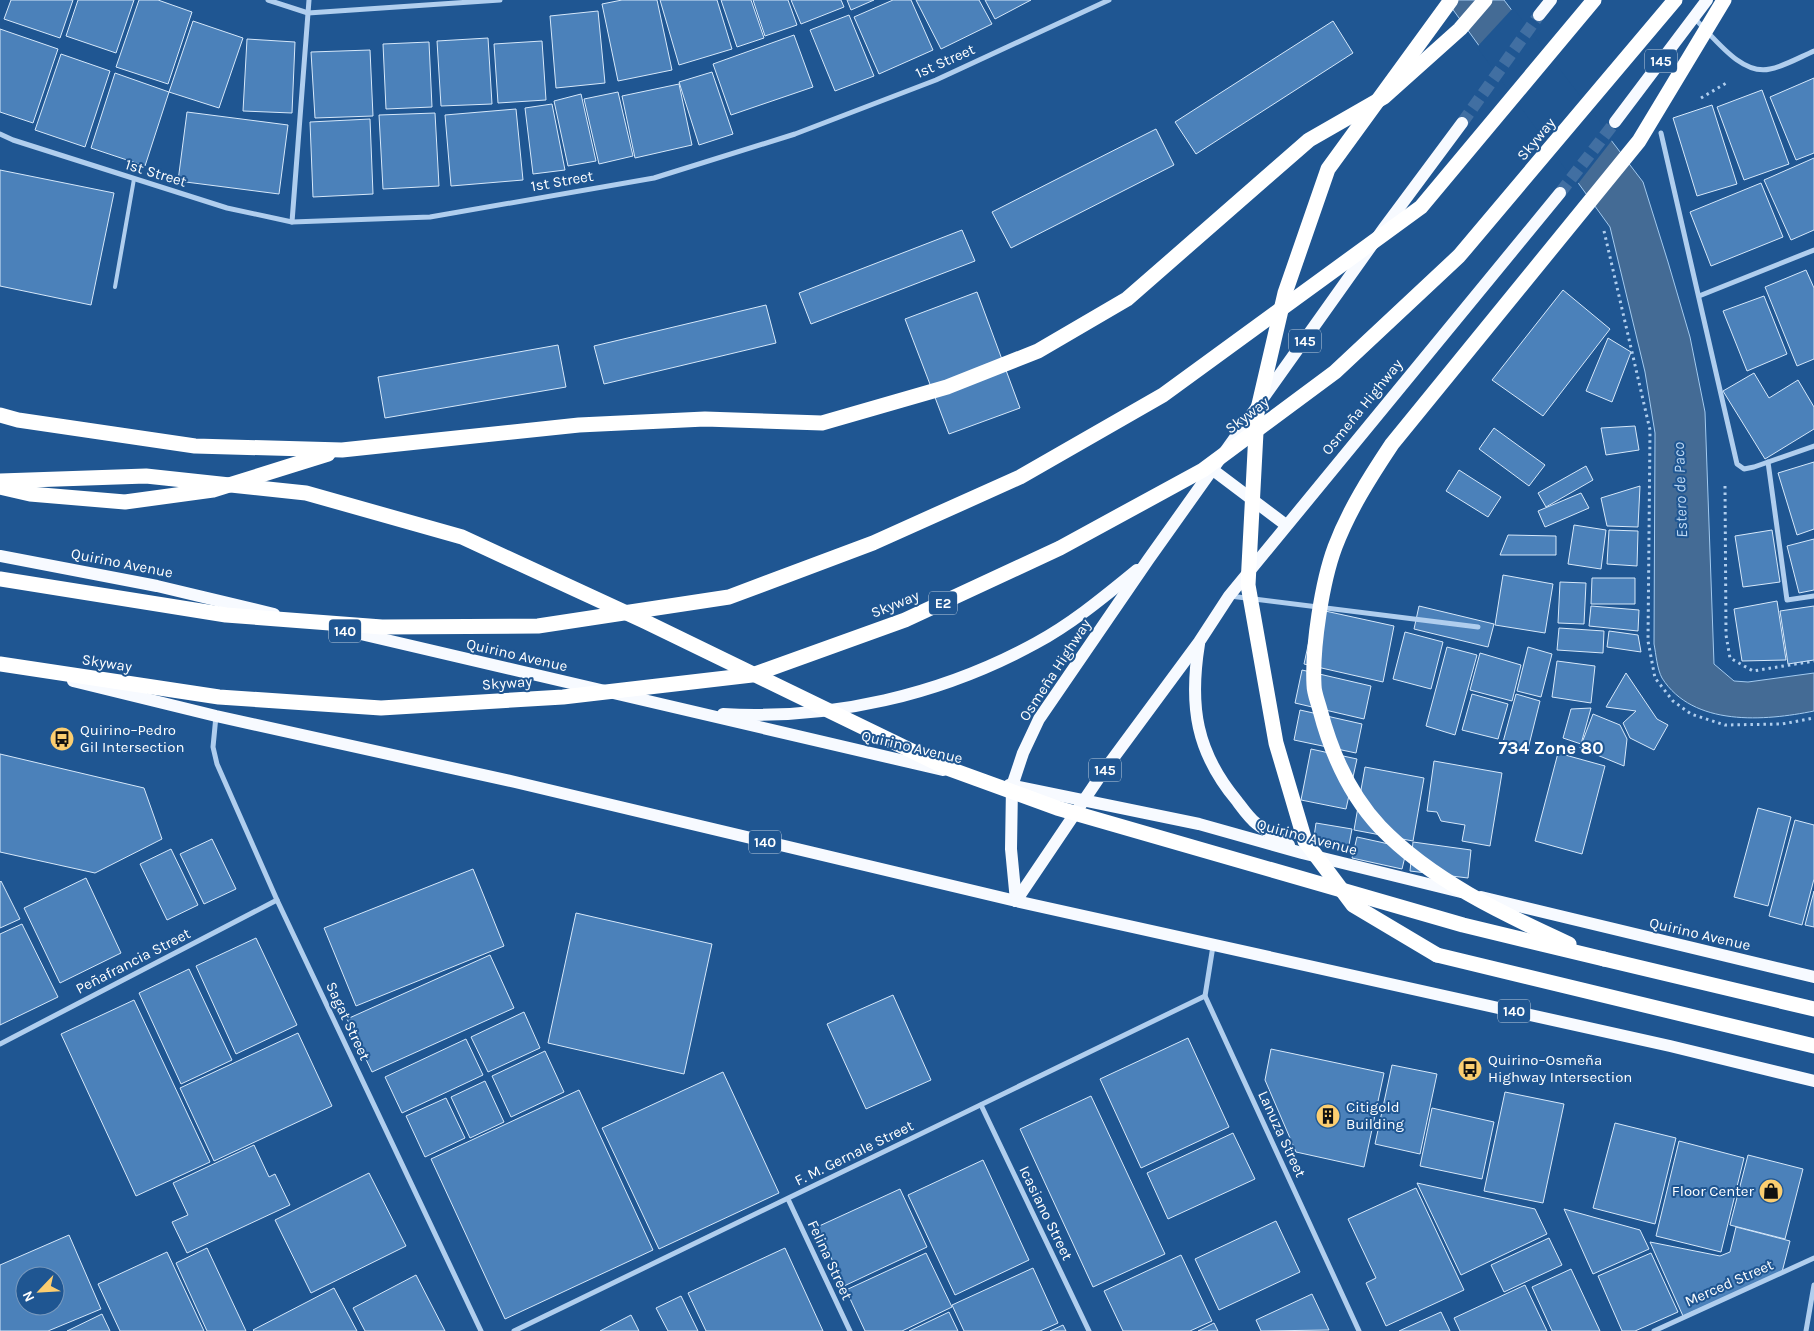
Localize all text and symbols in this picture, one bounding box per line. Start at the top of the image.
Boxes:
street label: 1st Street [912,40,978,82]
road number: 145 [1645,49,1677,72]
street label: Skyway [1513,114,1559,164]
street label: 1st Street [123,155,189,191]
street label: 1st Street [529,167,595,195]
road number: 145 [1289,330,1321,352]
street label: Osmeña Highway [1318,355,1406,459]
street label: Skyway [1221,393,1273,437]
water label: Estero de Paco [1669,442,1691,538]
street label: Quirino Avenue [70,544,174,582]
street label: Skyway [868,586,922,622]
road number: E2 [929,592,957,614]
street label: Osmeña Highway [1015,615,1095,725]
road number: 140 [329,620,361,642]
street label: Quirino Avenue [465,635,569,675]
street label: Skyway [81,650,133,676]
street label: Skyway [481,672,533,694]
place label: Quirino–Pedro Gil Intersection [80,721,185,756]
bus stop icon: Quirino–Pedro Gil Intersection [49,726,75,752]
street label: Quirino Avenue [860,727,964,767]
district label: 734 Zone 80 [1498,737,1604,759]
road number: 145 [1089,758,1121,782]
street label: Quirino Avenue [1255,815,1359,859]
road number: 140 [749,830,781,854]
street label: Quirino Avenue [1648,914,1752,954]
street label: Peñafrancia Street [73,924,194,998]
street label: Sagat Street [322,979,374,1063]
road number: 140 [1498,999,1530,1022]
place label: Quirino–Osmeña Highway Intersection [1488,1051,1632,1086]
bus stop icon: Quirino–Osmeña Highway Intersection [1457,1056,1483,1082]
street label: Lanuza Street [1254,1088,1310,1181]
place label: Citigold Building [1346,1098,1404,1133]
building icon: Citigold Building [1315,1103,1341,1129]
street label: F. M. Gernale Street [792,1116,917,1190]
street label: Icasiano Street [1015,1163,1077,1263]
shop icon: Floor Center [1758,1178,1784,1204]
place label: Floor Center [1672,1182,1755,1200]
street label: Felina Street [804,1217,856,1303]
street label: Merced Street [1682,1255,1776,1311]
north arrow [15,1266,65,1316]
text: N [19,1288,38,1304]

